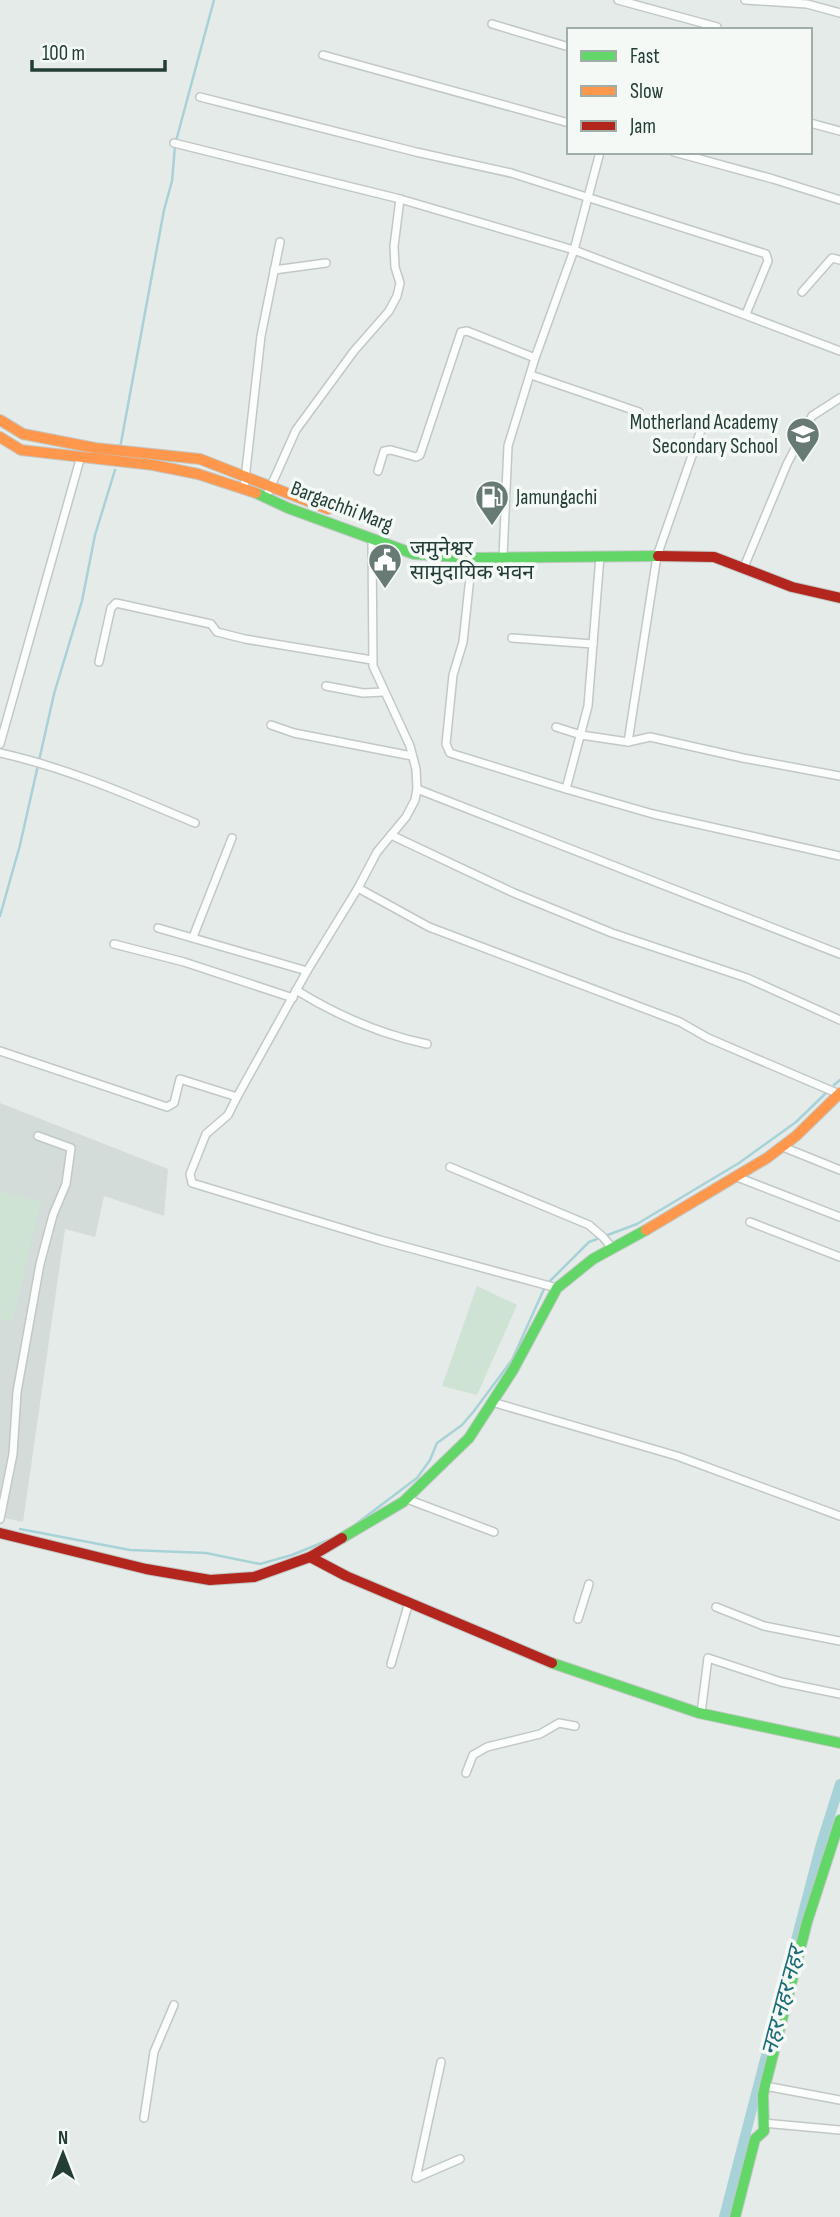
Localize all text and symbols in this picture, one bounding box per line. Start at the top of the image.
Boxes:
scale bar [32,28,164,72]
legend [567,28,812,154]
text: 100 m [42,41,85,66]
text: Fast [630,44,660,69]
text: Slow [630,79,664,104]
text: Jam [629,114,656,139]
place label: Motherland Academy Secondary School [630,410,778,459]
school or university icon: Motherland Academy Secondary School [784,415,822,464]
street label: Bargachhi Marg [287,476,396,537]
fuel station icon: Jamungachi [473,478,511,527]
place label: Jamungachi [515,485,597,510]
place label: जमुनेश्वर सामुदायिक भवन [410,536,534,585]
public building icon: जमुनेश्वर सामुदायिक भवन [366,541,404,590]
water label: नहर नहर नहर [755,1940,812,2058]
north arrow [28,2119,98,2189]
text: N [58,2127,68,2150]

